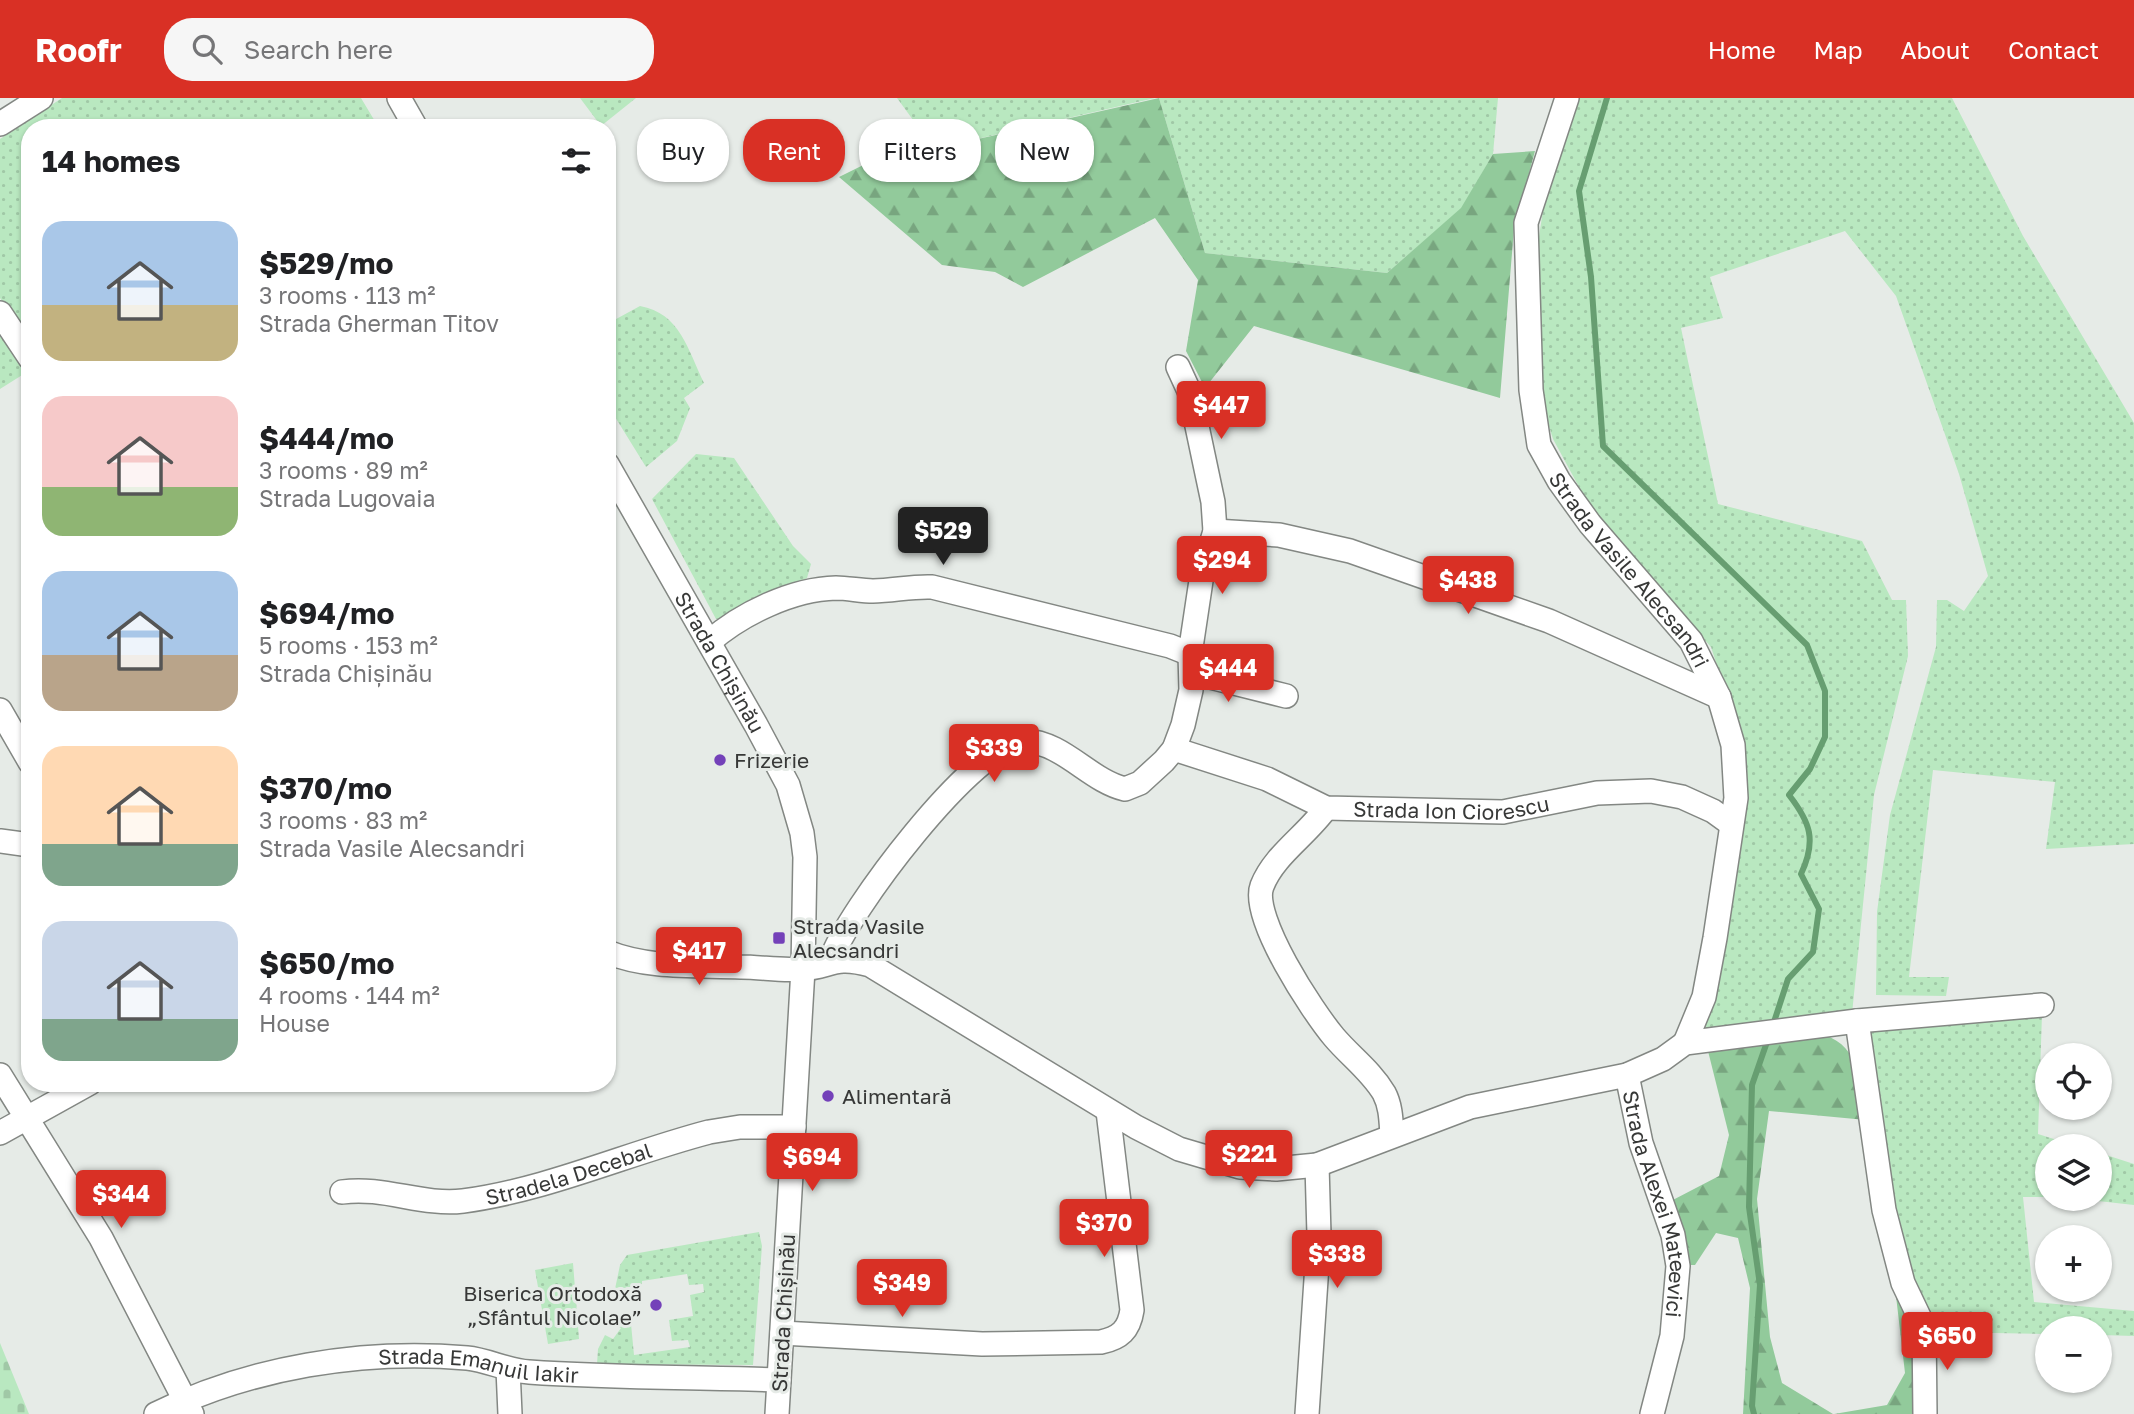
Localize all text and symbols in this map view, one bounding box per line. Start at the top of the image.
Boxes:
search box [164,18,654,81]
text: Roofr [35,30,122,69]
icon: search [188,30,226,68]
text: Search here [244,34,393,65]
text: Home [1708,35,1776,64]
text: Map [1814,35,1863,64]
text: About [1901,35,1970,64]
text: Contact [2008,35,2099,64]
chip: Buy [637,119,729,182]
chip: Rent [743,119,845,182]
chip: Filters [859,119,981,182]
chip: New [995,119,1094,182]
icon: filters [557,142,595,180]
text: 14 homes [42,143,181,179]
text: $529/mo [259,245,393,281]
icon: home [98,249,182,333]
text: 3 rooms · 113 m² [259,281,436,309]
text: Strada Gherman Titov [259,309,499,337]
pin: $447 [1180,382,1262,441]
text: $447 [1193,390,1249,418]
text: $444/mo [259,420,394,456]
icon: home [98,424,182,508]
text: 3 rooms · 89 m² [259,456,428,484]
street label: Strada Vasile Alecsandri [1544,468,1715,672]
text: Strada Lugovaia [259,484,435,512]
pin: $529 [902,508,984,567]
text: $529 [914,516,972,544]
pin: $294 [1181,536,1263,596]
text: $294 [1193,545,1251,573]
pin: $438 [1427,556,1509,616]
text: $438 [1439,565,1497,593]
street label: Strada Chișinău [669,587,771,737]
text: $694/mo [259,595,395,631]
icon: home [98,599,182,683]
text: 5 rooms · 153 m² [259,631,438,659]
pin: $444 [1187,644,1269,704]
text: $444 [1199,653,1257,681]
text: Strada Chișinău [259,659,432,687]
pin: $339 [953,724,1035,784]
text: $339 [965,733,1023,761]
place label: Frizerie [734,747,809,773]
marker: Frizerie [712,752,728,768]
text: $370/mo [259,770,392,806]
icon: home [98,774,182,858]
street label: Strada Ion Ciorescu [1353,790,1552,825]
text: 3 rooms · 83 m² [259,806,427,834]
text: Strada Vasile Alecsandri [259,834,525,862]
place label: Strada Vasile Alecsandri [793,913,924,963]
pin: $417 [658,928,740,987]
marker: Strada Vasile Alecsandri [771,930,787,946]
text: $417 [672,936,726,964]
text: $650/mo [259,945,395,981]
icon: home [98,949,182,1033]
text: 4 rooms · 144 m² [259,981,440,1009]
text: House [259,1009,330,1037]
map controls [2035,1043,2112,1393]
button: locate [2035,1043,2112,1120]
place label: Alimentară [842,1083,952,1109]
marker: Alimentară [820,1088,836,1104]
street label: Strada Alexei Mateevici [1617,1088,1692,1319]
pin: $221 [1208,1130,1290,1190]
pin: $694 [771,1134,853,1193]
button: layers [2035,1134,2112,1211]
street label: Stradela Decebal [483,1137,655,1210]
text: $221 [1221,1139,1277,1167]
text: $694 [783,1142,842,1170]
pin: $344 [80,1170,162,1230]
text: $344 [92,1179,150,1207]
pin: $370 [1063,1200,1145,1259]
text: $370 [1076,1208,1132,1236]
button: + [2035,1225,2112,1302]
pin: $338 [1296,1230,1378,1290]
street label: Strada Chișinău [766,1233,800,1393]
text: $338 [1308,1239,1366,1267]
pin: $349 [861,1260,943,1319]
text: $349 [873,1268,931,1296]
place label: Biserica Ortodoxă „Sfântul Nicolae” [463,1280,642,1330]
marker: Biserica Ortodoxă „Sfântul Nicolae” [648,1297,664,1313]
pin: $650 [1906,1312,1988,1372]
button: − [2035,1316,2112,1393]
text: $650 [1918,1321,1977,1349]
street label: Strada Emanuil Iakir [378,1343,579,1388]

